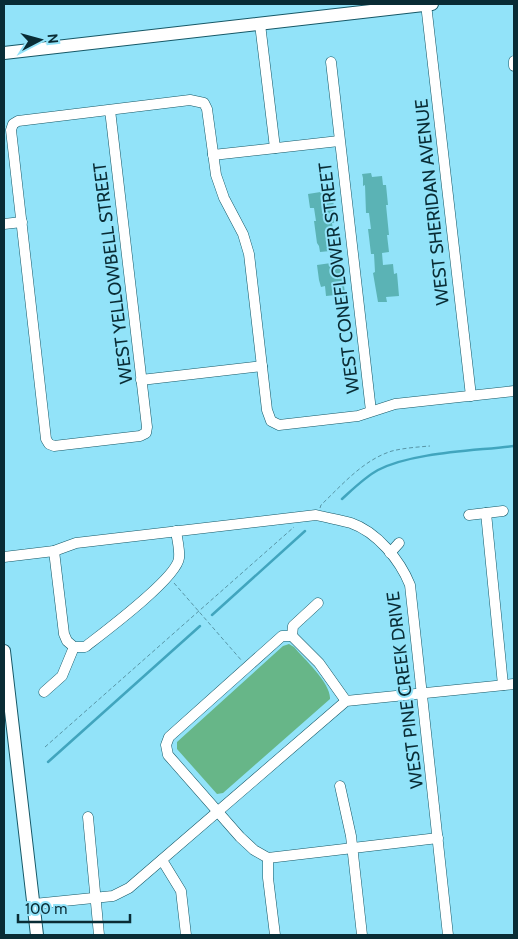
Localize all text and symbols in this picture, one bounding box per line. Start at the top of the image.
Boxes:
north arrow [15,15,65,65]
text: N [43,33,62,45]
street label: WEST SHERIDAN AVENUE [410,98,454,306]
street label: WEST YELLOWBELL STREET [88,161,138,385]
street label: WEST CONEFLOWER STREET [314,161,364,395]
street label: WEST PINE CREEK DRIVE [382,590,428,790]
scale bar [18,892,130,924]
text: 100 m [25,900,67,918]

